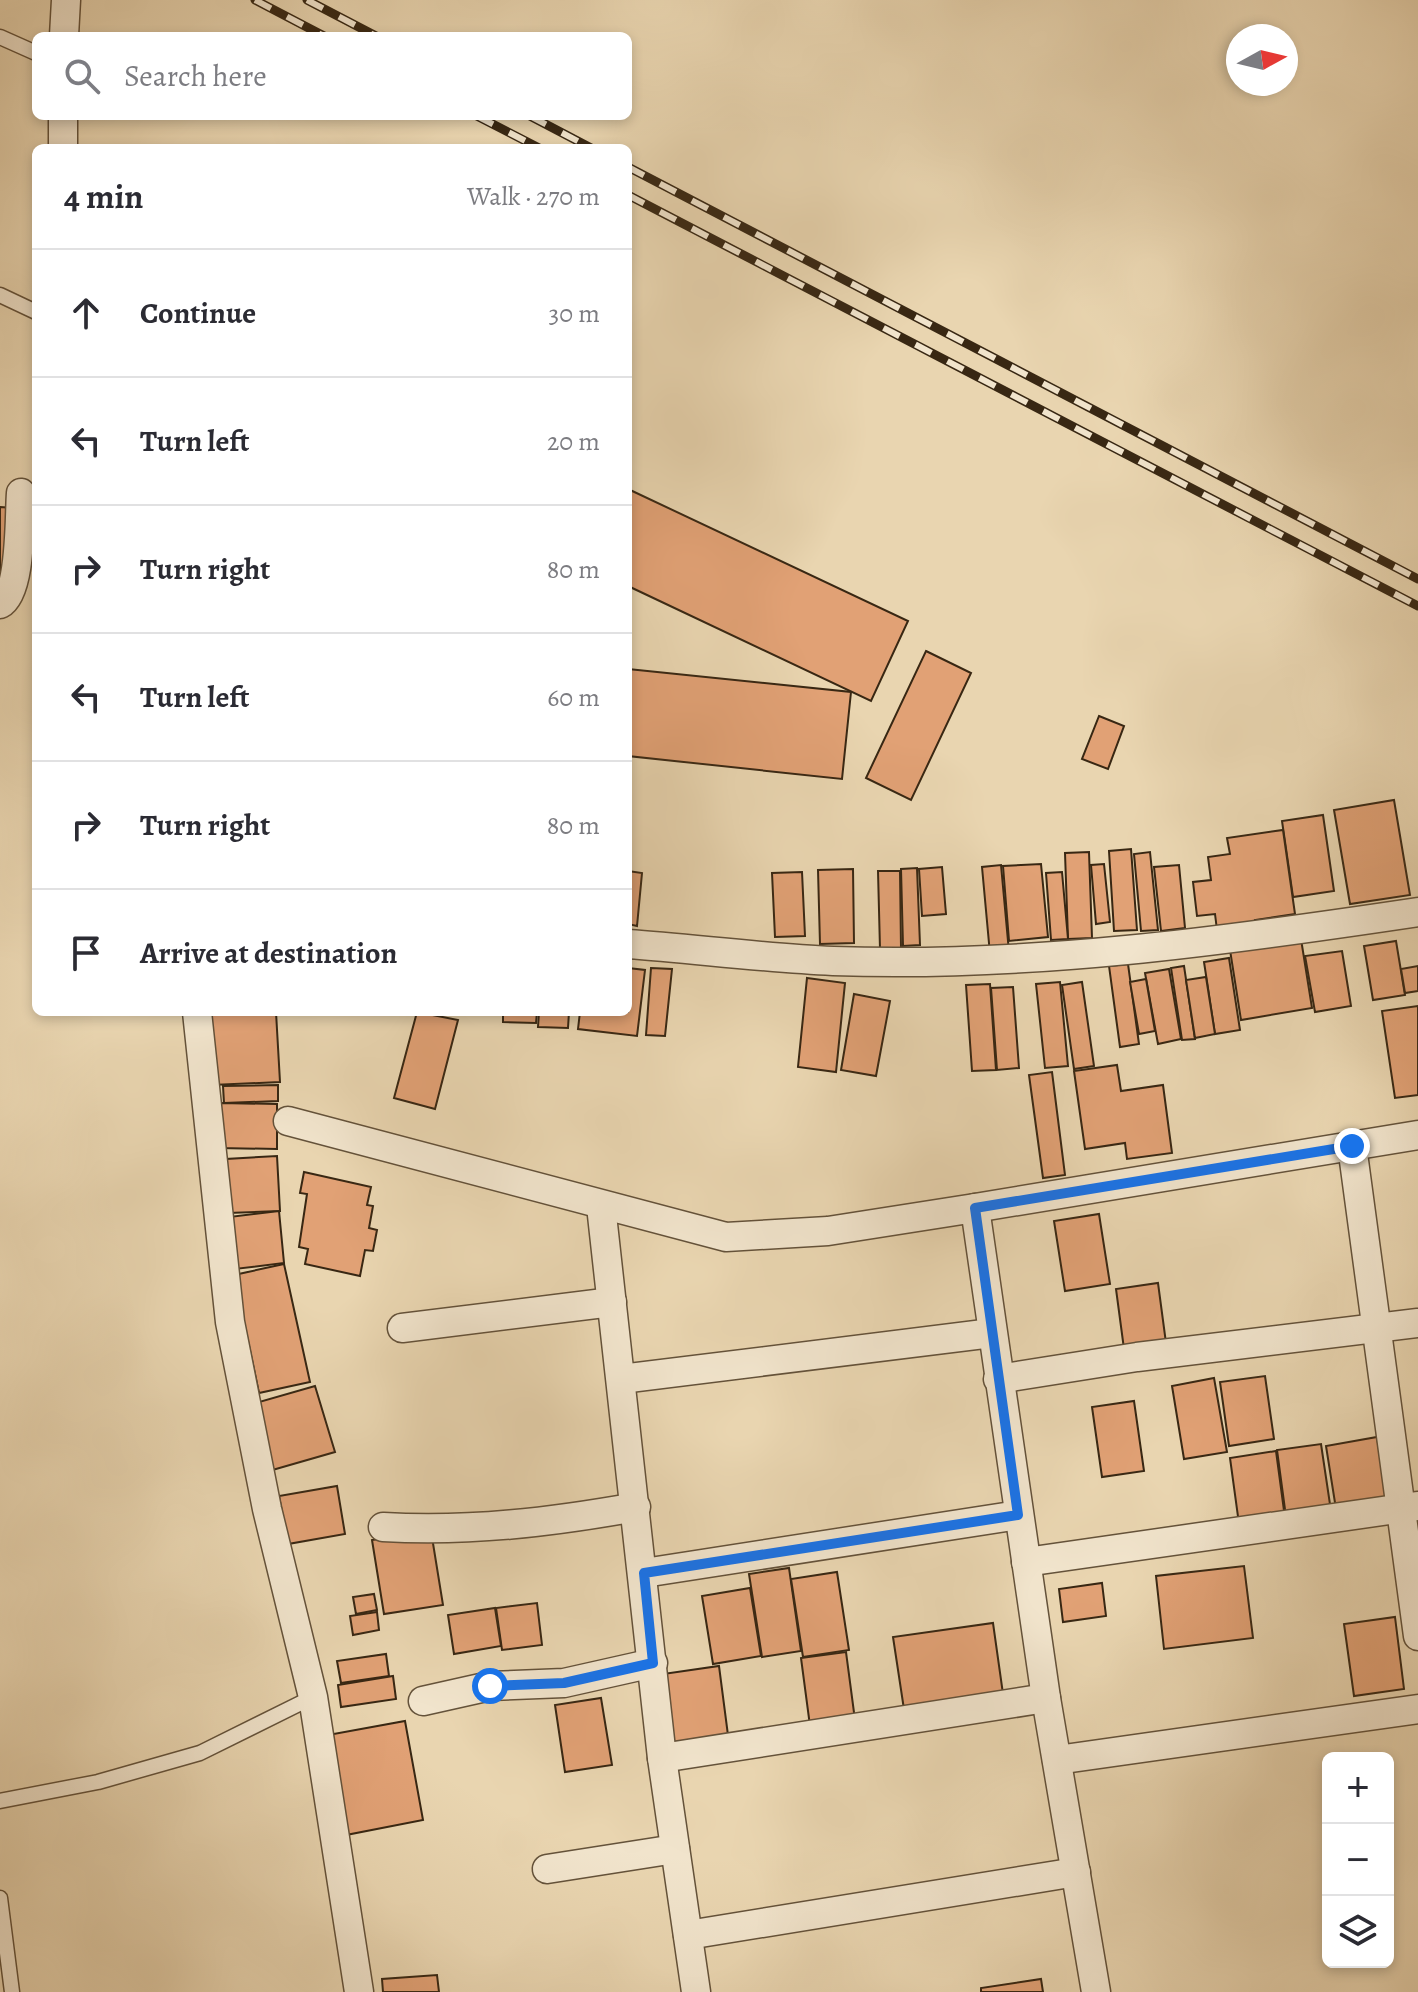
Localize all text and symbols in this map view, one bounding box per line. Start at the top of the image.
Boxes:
north arrow [1226,24,1298,96]
search box [32,32,632,120]
icon: search [60,54,104,98]
text: Search here [124,56,267,96]
text: 4 min [64,173,143,220]
text: Walk · 270 m [467,179,600,214]
icon: ahead [64,291,108,335]
text: Continue [140,293,256,333]
text: 30 m [549,296,600,331]
icon: left [64,419,108,463]
text: Turn left [140,421,249,461]
text: 20 m [547,424,600,459]
icon: right [64,547,108,591]
text: Turn right [140,549,270,589]
text: 80 m [547,552,600,587]
icon: left [64,675,108,719]
text: Turn left [140,677,249,717]
text: 60 m [547,680,600,715]
icon: right [64,803,108,847]
text: Turn right [140,805,270,845]
text: 80 m [547,808,600,843]
icon: arrive [64,931,108,975]
text: Arrive at destination [140,933,397,973]
route end [1334,1128,1370,1164]
route start [472,1668,508,1704]
map controls [1322,1752,1394,1968]
button: + [1322,1752,1394,1824]
button: − [1322,1824,1394,1896]
button: layers [1322,1896,1394,1968]

